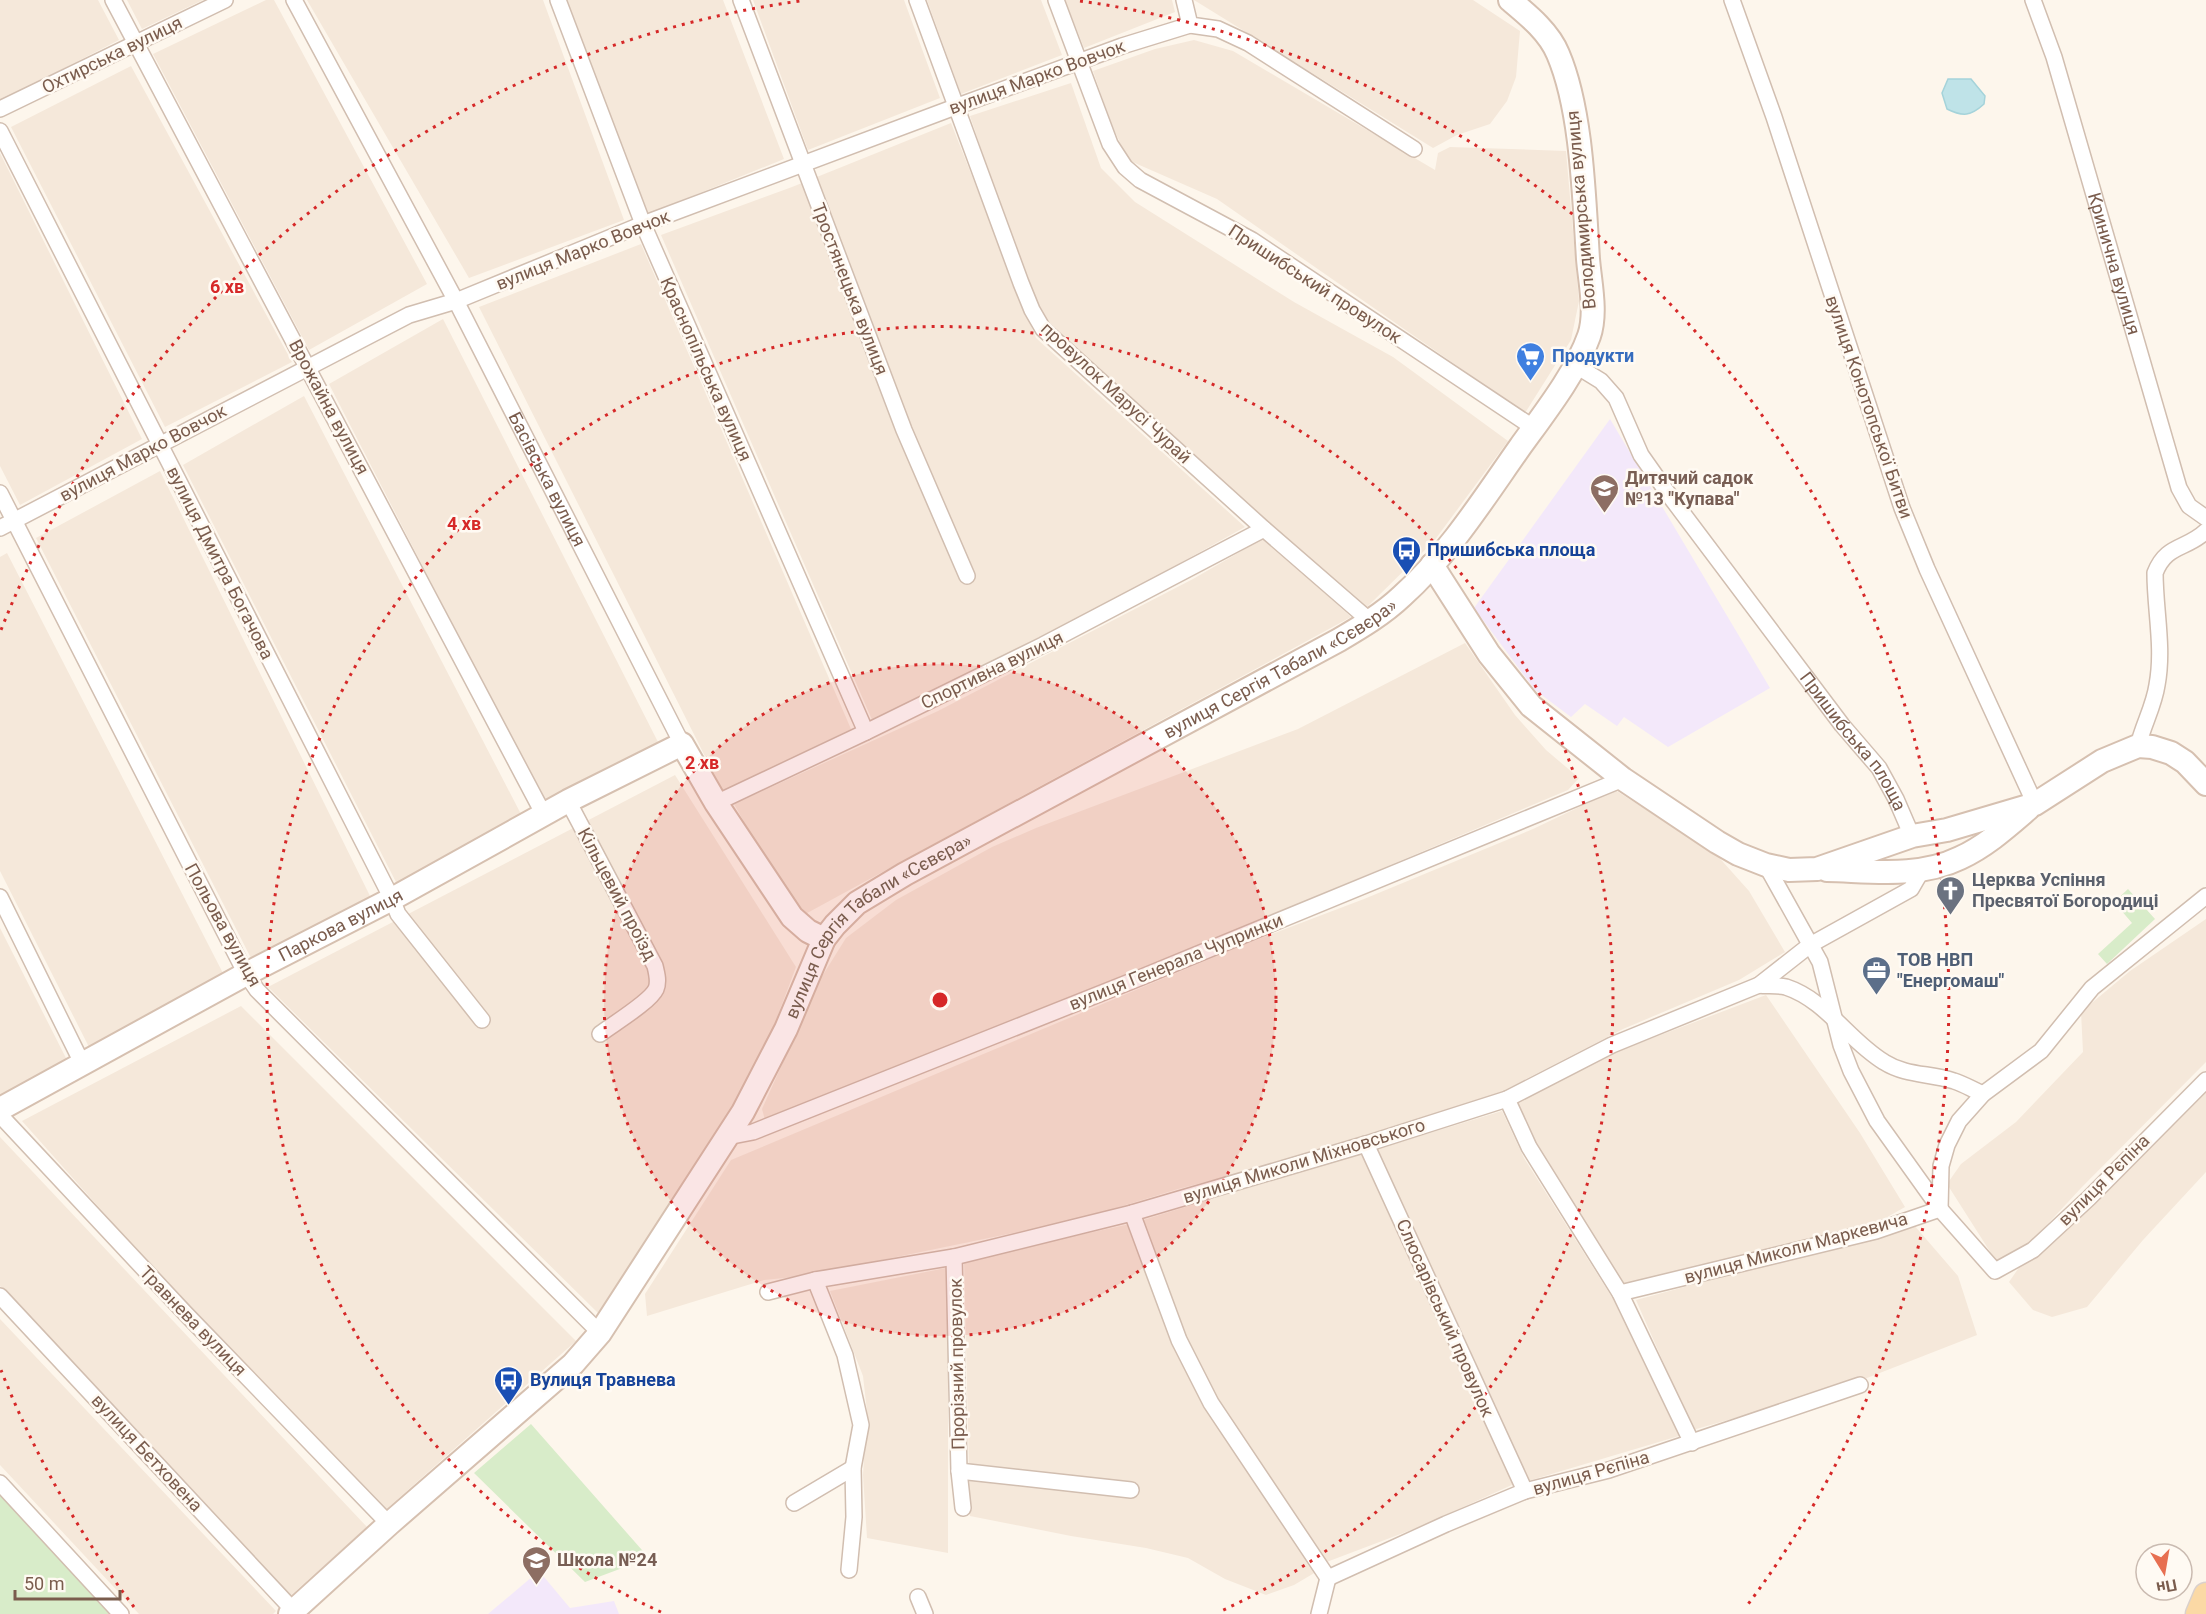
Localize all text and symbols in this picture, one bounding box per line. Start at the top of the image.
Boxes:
street label: Охтирська вулиця [38,11,185,98]
street label: вулиця Марко Вовчок [946,35,1128,118]
street label: Володимирська вулиця [1561,110,1600,310]
street label: Кринична вулиця [2084,190,2145,337]
street label: Тростянецька вулиця [808,200,893,378]
street label: вулиця Марко Вовчок [493,205,673,294]
street label: Пришибський провулок [1225,220,1406,348]
street label: Краснопільська вулиця [656,274,757,464]
text: 6 хв [210,276,244,297]
street label: вулиця Конотопської Битви [1821,293,1918,521]
street label: провулок Марусі Чурай [1037,318,1196,468]
street label: Врожайна вулиця [285,336,374,478]
supermarket icon: Продукти [1515,340,1547,382]
place label: Продукти [1552,345,1634,366]
street label: вулиця Марко Вовчок [56,400,230,505]
street label: Басівська вулиця [504,408,590,550]
street label: вулиця Дмитра Богачова [163,463,278,663]
place label: Дитячий садок №13 "Купава" [1625,467,1754,509]
school or university icon: Дитячий садок №13 "Купава" [1588,472,1620,514]
text: 4 хв [447,513,481,534]
bus stop icon: Пришибська площа [1390,534,1422,576]
place label: Пришибська площа [1427,539,1596,560]
street label: вулиця Сергія Табали «Сєвєра» [1160,594,1401,742]
street label: Спортивна вулиця [917,626,1066,713]
street label: Пришибська площа [1796,667,1911,814]
text: 2 хв [685,752,719,773]
street label: Кільцевий проїзд [574,824,661,964]
street label: вулиця Сергія Табали «Сєвєра» [781,829,975,1022]
street label: Польова вулиця [181,859,266,990]
place label: Церква Успіння Пресвятої Богородиці [1972,869,2158,911]
church icon: Церква Успіння Пресвятої Богородиці [1935,874,1967,916]
street label: Паркова вулиця [275,884,406,966]
street label: вулиця Генерала Чупринки [1066,909,1286,1014]
place label: ТОВ НВП "Енергомаш" [1897,949,2005,991]
office icon: ТОВ НВП "Енергомаш" [1860,954,1892,996]
centre of rings [930,990,950,1010]
street label: вулиця Миколи Міхновського [1180,1114,1427,1207]
street label: вулиця Рєпіна [2054,1130,2154,1230]
street label: вулиця Миколи Маркевича [1682,1208,1910,1287]
street label: Слюсарівський провулок [1392,1216,1499,1420]
street label: Травнева вулиця [136,1261,251,1380]
street label: Прорізний провулок [944,1278,968,1450]
bus stop icon: Вулиця Травнева [493,1364,525,1406]
place label: Вулиця Травнева [530,1369,676,1390]
street label: вулиця Бетховена [88,1390,207,1516]
street label: вулиця Рєпіна [1530,1446,1651,1499]
north arrow [2134,1542,2194,1602]
school or university icon: Школа №24 [520,1544,552,1586]
place label: Школа №24 [557,1549,657,1570]
scale bar [15,1563,120,1601]
text: 50 m [24,1573,64,1594]
text: Пн [2155,1575,2179,1598]

